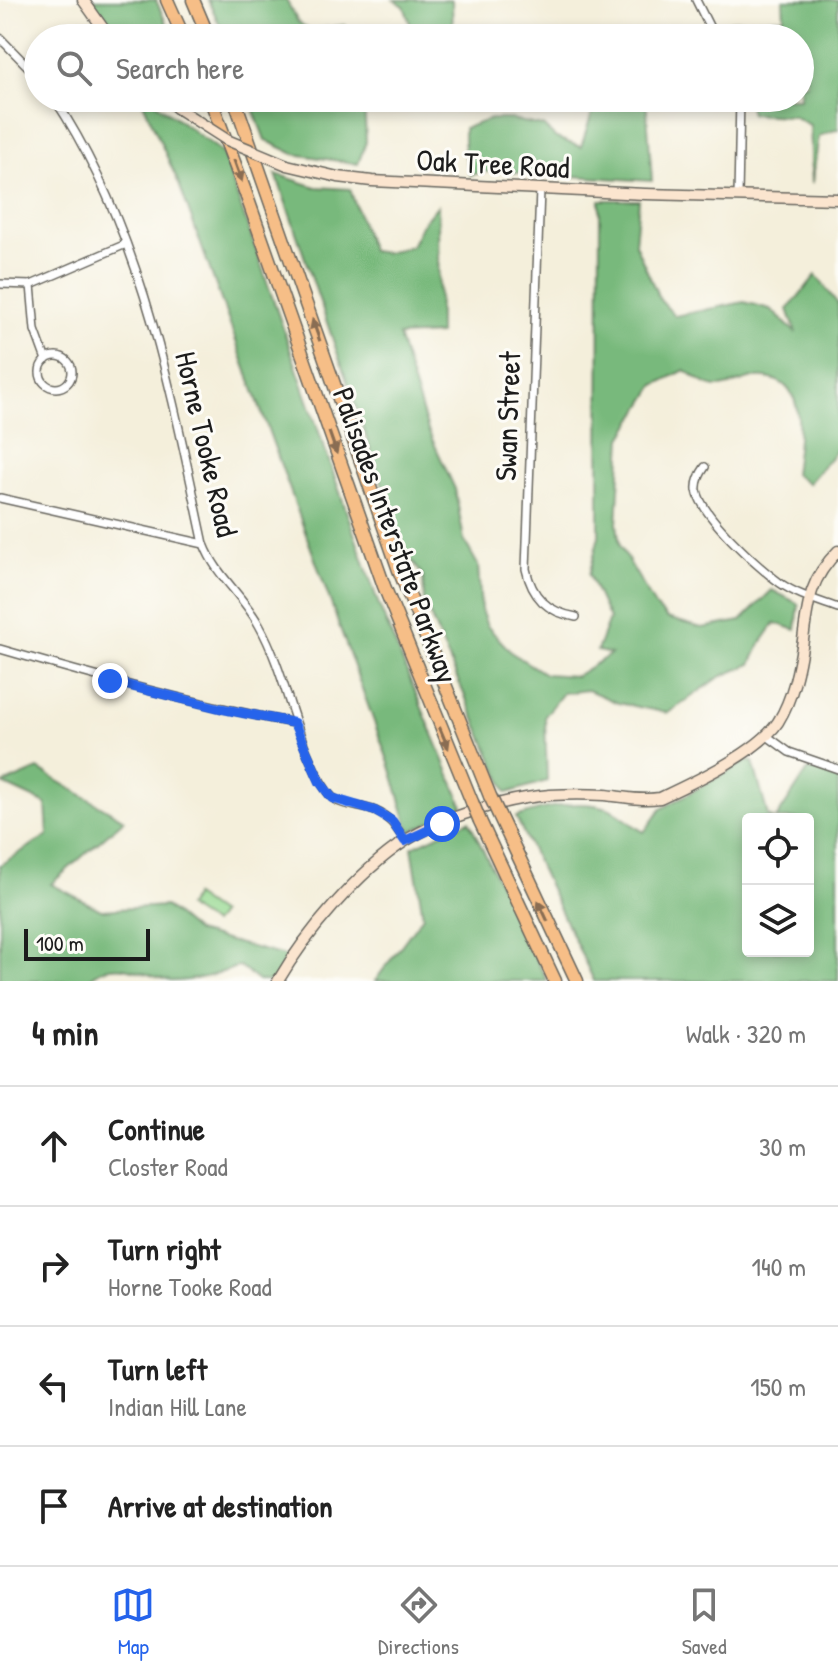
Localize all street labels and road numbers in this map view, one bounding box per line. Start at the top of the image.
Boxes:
street label: Oak Tree Road [415,139,571,187]
street label: Horne Tooke Road [166,348,248,541]
street label: Swan Street [485,350,529,482]
street label: Palisades Interstate Parkway [324,382,468,688]

